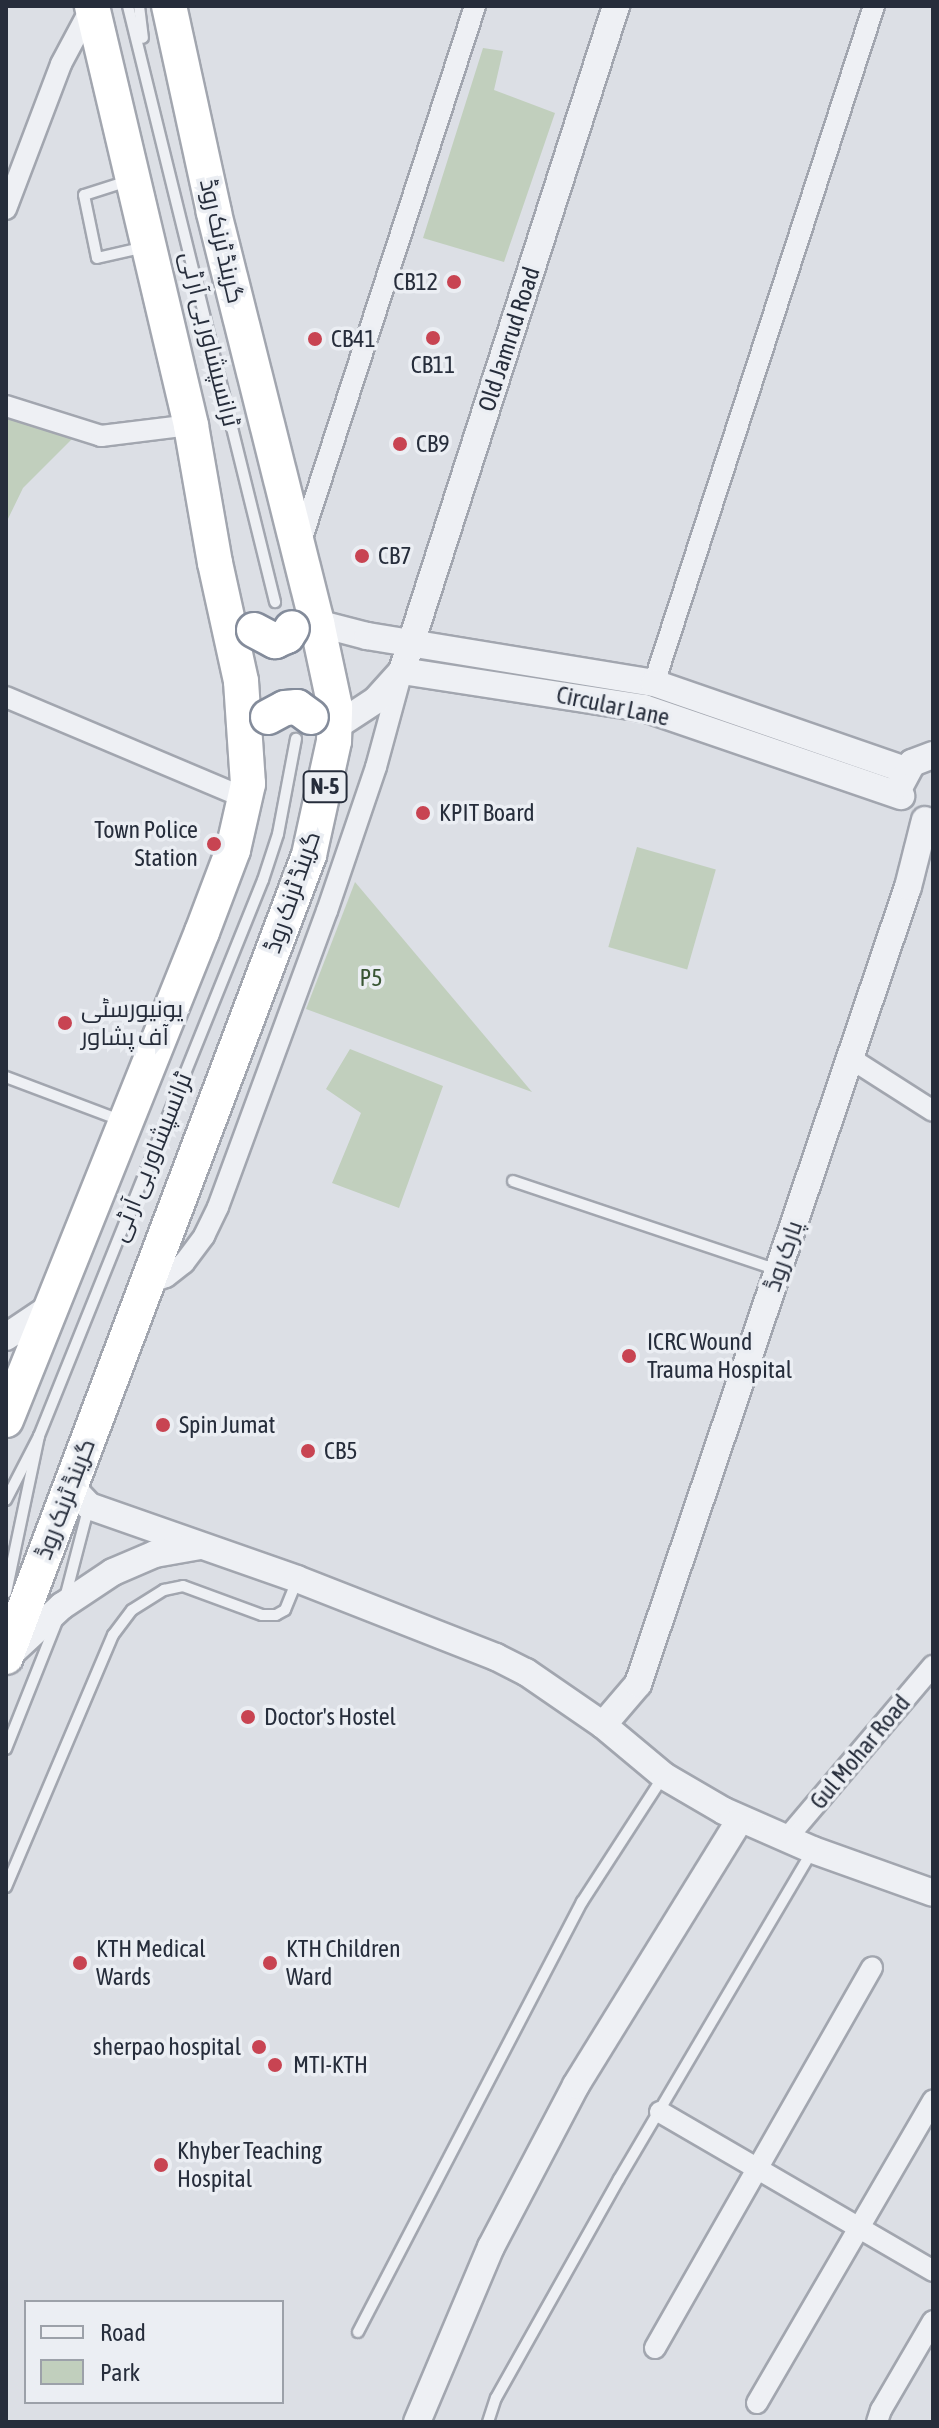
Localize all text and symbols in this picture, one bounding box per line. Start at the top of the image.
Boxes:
street label: گرینڈ ٹرنک روڈ [194,176,250,306]
street label: ٹرانسپشاور بی آر ٹی [174,249,246,429]
street label: Old Jamrud Road [472,263,546,415]
place label: CB12 [393,268,438,296]
marker: CB12 [445,273,463,291]
place label: CB41 [331,325,376,353]
marker: CB11 [424,329,442,347]
marker: CB41 [306,330,324,348]
place label: CB11 [411,351,455,379]
place label: CB9 [416,430,449,458]
marker: CB9 [391,435,409,453]
place label: CB7 [378,542,411,570]
marker: CB7 [353,547,371,565]
street label: Circular Lane [554,680,672,732]
road number: N-5 [301,769,349,805]
place label: KPIT Board [439,799,535,827]
marker: KPIT Board [414,804,432,822]
place label: Town Police Station [94,816,198,872]
street label: گرینڈ ٹرنک روڈ [258,827,326,957]
marker: Town Police Station [205,835,223,853]
park label: P5 [359,964,383,992]
place label: یونیورسٹی آف پشاور [81,995,183,1051]
marker: یونیورسٹی آف پشاور [56,1014,74,1032]
street label: ٹرانسپشاور بی آر ٹی [104,1069,198,1245]
street label: پارک روڈ [758,1217,808,1295]
place label: ICRC Wound Trauma Hospital [647,1328,792,1384]
marker: ICRC Wound Trauma Hospital [618,1345,640,1367]
place label: Spin Jumat [179,1411,276,1439]
marker: Spin Jumat [154,1416,172,1434]
street label: گرینڈ ٹرنک روڈ [29,1435,101,1563]
place label: CB5 [324,1437,357,1465]
marker: CB5 [299,1442,317,1460]
street label: Gul Mohar Road [804,1689,916,1815]
place label: Doctor's Hostel [264,1703,396,1731]
marker: Doctor's Hostel [239,1708,257,1726]
place label: KTH Medical Wards [96,1935,206,1991]
place label: KTH Children Ward [286,1935,401,1991]
marker: KTH Medical Wards [71,1954,89,1972]
marker: KTH Children Ward [261,1954,279,1972]
place label: sherpao hospital [93,2033,241,2061]
marker: sherpao hospital [248,2036,270,2058]
place label: MTI-KTH [293,2051,368,2079]
marker: MTI-KTH [264,2054,286,2076]
place label: Khyber Teaching Hospital [177,2137,322,2193]
marker: Khyber Teaching Hospital [152,2156,170,2174]
legend [24,2300,284,2404]
text: Road [100,2319,146,2346]
text: Park [100,2359,140,2386]

